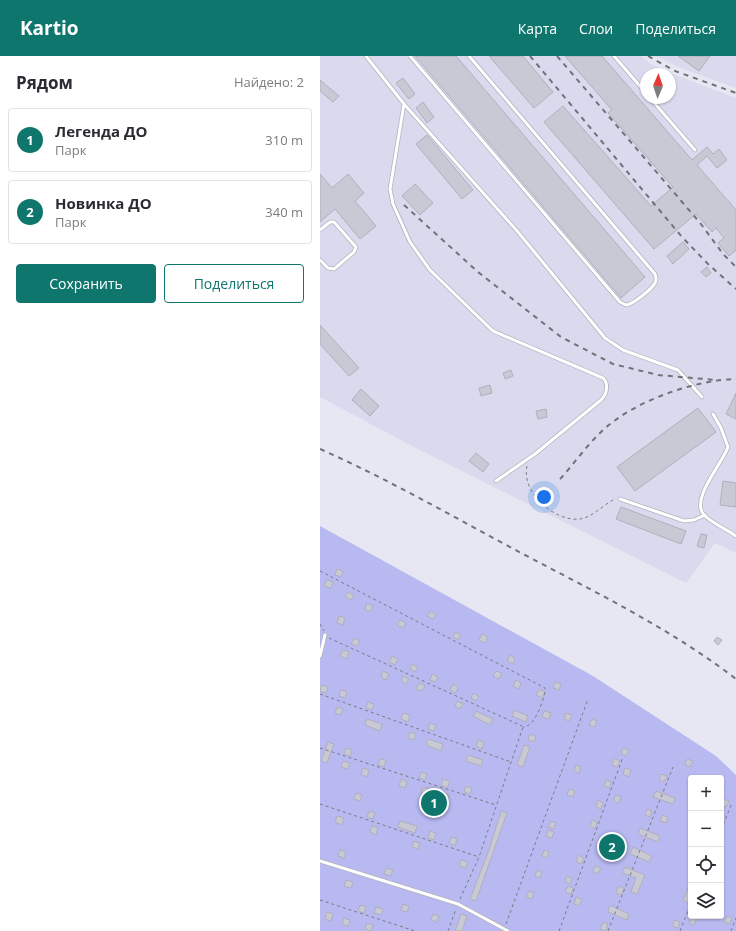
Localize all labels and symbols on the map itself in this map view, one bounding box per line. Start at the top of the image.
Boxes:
north arrow [640,68,676,104]
your location [534,487,554,507]
pin: 1 [421,788,447,818]
pin: 2 [599,832,625,862]

